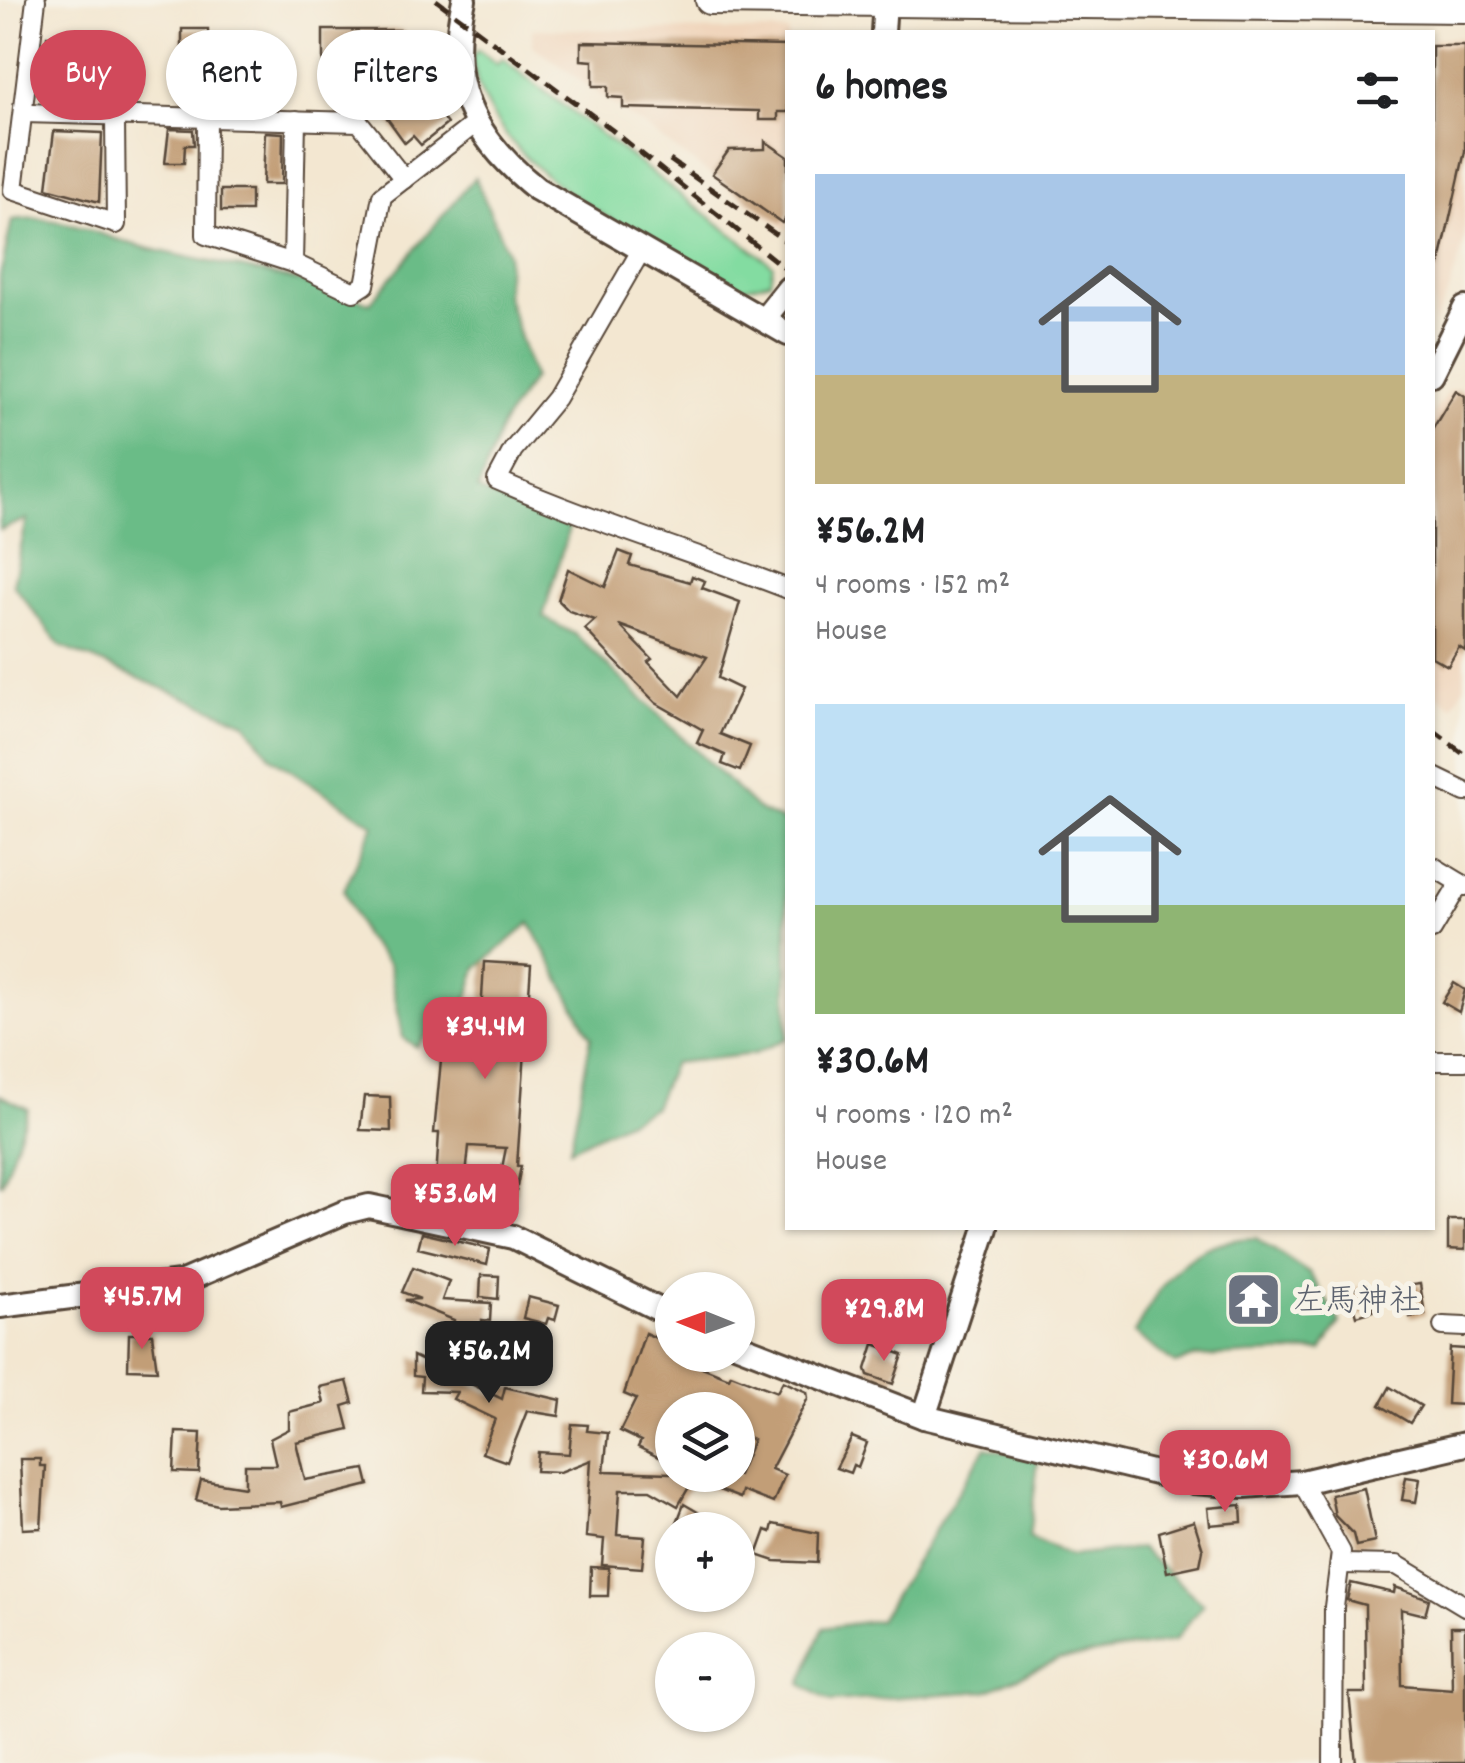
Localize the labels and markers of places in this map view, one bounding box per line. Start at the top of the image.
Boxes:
pin: ¥34.4M [404,997,566,1082]
pin: ¥53.6M [374,1164,536,1249]
pin: ¥45.7M [61,1267,223,1352]
temple icon: 左馬神社 [1224,1269,1284,1329]
pin: ¥29.8M [803,1279,965,1364]
place label: 左馬神社 [1293,1281,1421,1327]
pin: ¥56.2M [408,1321,570,1406]
pin: ¥30.6M [1144,1430,1306,1515]

